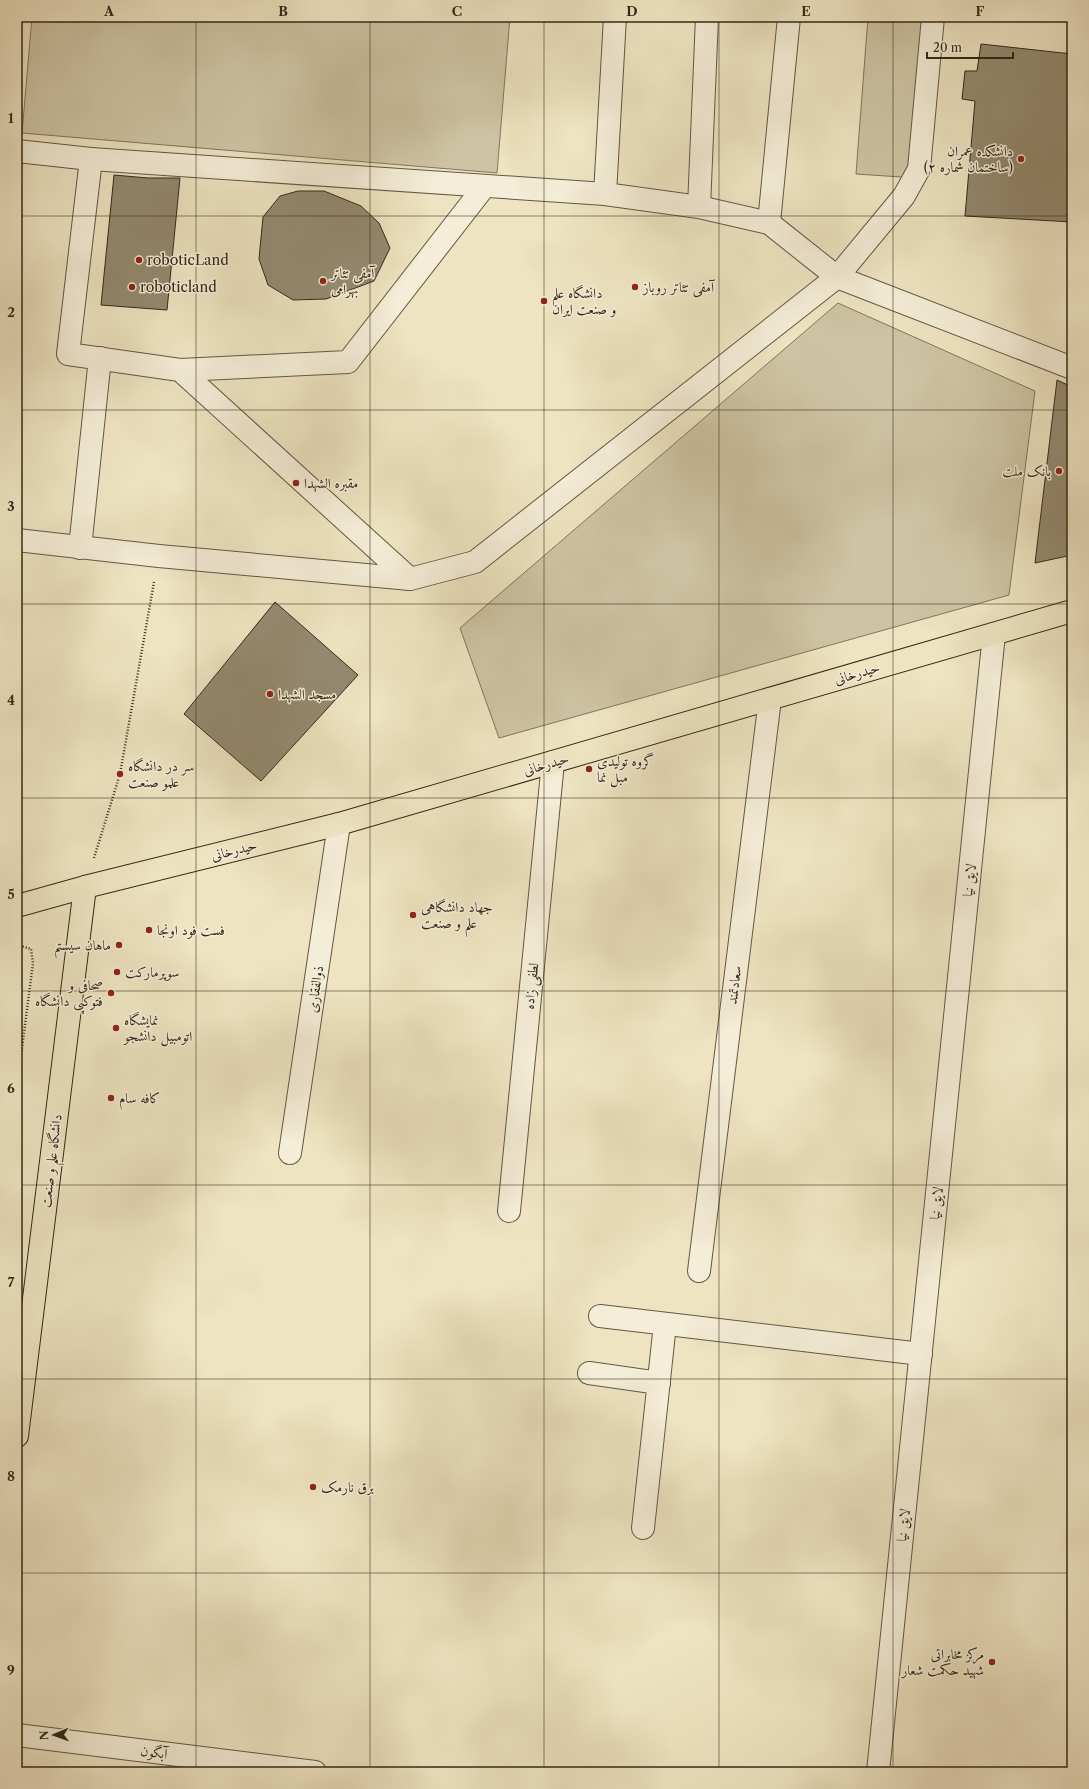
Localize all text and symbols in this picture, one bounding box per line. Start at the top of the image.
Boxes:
text: A [103,3,115,19]
text: B [278,3,288,19]
text: C [452,3,462,19]
text: D [626,3,638,19]
text: E [801,3,811,19]
text: F [976,3,985,19]
scale bar [927,34,1013,60]
text: 20 m [933,40,962,55]
text: 1 [8,110,14,126]
place label: دانشکده عمران (ساختمان شماره ۲) [924,142,1013,176]
marker: دانشکده عمران (ساختمان شماره ۲) [1016,154,1026,164]
place label: roboticLand [147,251,229,269]
marker: roboticLand [134,255,144,265]
place label: آمفی تئاتر بهرامی [329,264,376,299]
marker: آمفی تئاتر بهرامی [318,276,328,286]
place label: roboticland [140,278,217,296]
place label: آمفی تئاتر روباز [641,278,716,298]
marker: roboticland [127,282,137,292]
marker: آمفی تئاتر روباز [630,282,640,292]
place label: دانشگاه علم و صنعت ایران [552,284,616,318]
marker: دانشگاه علم و صنعت ایران [539,296,549,306]
text: 2 [7,304,15,320]
place label: بانک ملت [1002,462,1051,480]
marker: بانک ملت [1054,466,1064,476]
place label: مقبره الشهدا [304,474,358,493]
marker: مقبره الشهدا [291,478,301,488]
text: 3 [7,498,15,514]
street label: حیدرخانی [832,658,882,688]
place label: مسجد الشهدا [278,685,336,704]
marker: مسجد الشهدا [265,689,275,699]
text: 4 [7,692,15,708]
street label: حیدرخانی [521,749,571,779]
place label: گروه تولیدی مبل نما [597,752,654,788]
place label: سر در دانشگاه علمو صنعت [128,757,195,791]
marker: گروه تولیدی مبل نما [584,764,594,774]
marker: سر در دانشگاه علمو صنعت [115,769,125,779]
street label: حیدرخانی [209,836,259,864]
street label: لایق نیا [958,863,980,897]
text: 5 [7,886,15,902]
place label: جهاد دانشگاهی علم و صنعت [421,898,493,938]
marker: جهاد دانشگاهی علم و صنعت [408,910,418,920]
place label: فست فود اونجا [157,921,225,939]
marker: فست فود اونجا [144,925,154,935]
place label: ماهان سیستم [54,936,111,959]
marker: ماهان سیستم [114,940,124,950]
street label: لطفی زاده [520,962,544,1010]
place label: سوپرمارکت [125,963,179,981]
street label: ذوالفقاری [303,964,327,1014]
street label: سعادتمند [723,965,745,1005]
marker: سوپرمارکت [112,967,122,977]
place label: صحافی و فتوکپی دانشگاه [35,976,103,1015]
marker: صحافی و فتوکپی دانشگاه [106,988,116,998]
place label: نمایشگاه اتومبیل دانشجو [122,1011,192,1047]
marker: نمایشگاه اتومبیل دانشجو [111,1023,121,1033]
text: 6 [7,1080,15,1096]
place label: کافه سام [119,1089,161,1111]
marker: کافه سام [106,1093,116,1103]
street label: دانشگاه علم و صنعت [36,1113,72,1210]
street label: لایق نیا [925,1186,947,1220]
text: 7 [8,1274,15,1290]
text: 8 [7,1468,15,1484]
place label: برق نارمک [321,1478,374,1496]
marker: برق نارمک [308,1482,318,1492]
street label: لایق نیا [892,1508,914,1542]
place label: مرکز مخابراتی شهید حکمت شعار [900,1645,984,1680]
marker: مرکز مخابراتی شهید حکمت شعار [987,1657,997,1667]
text: 9 [7,1662,15,1678]
north arrow [34,1715,74,1755]
text: N [37,1730,51,1740]
street label: آبگون [140,1741,170,1763]

